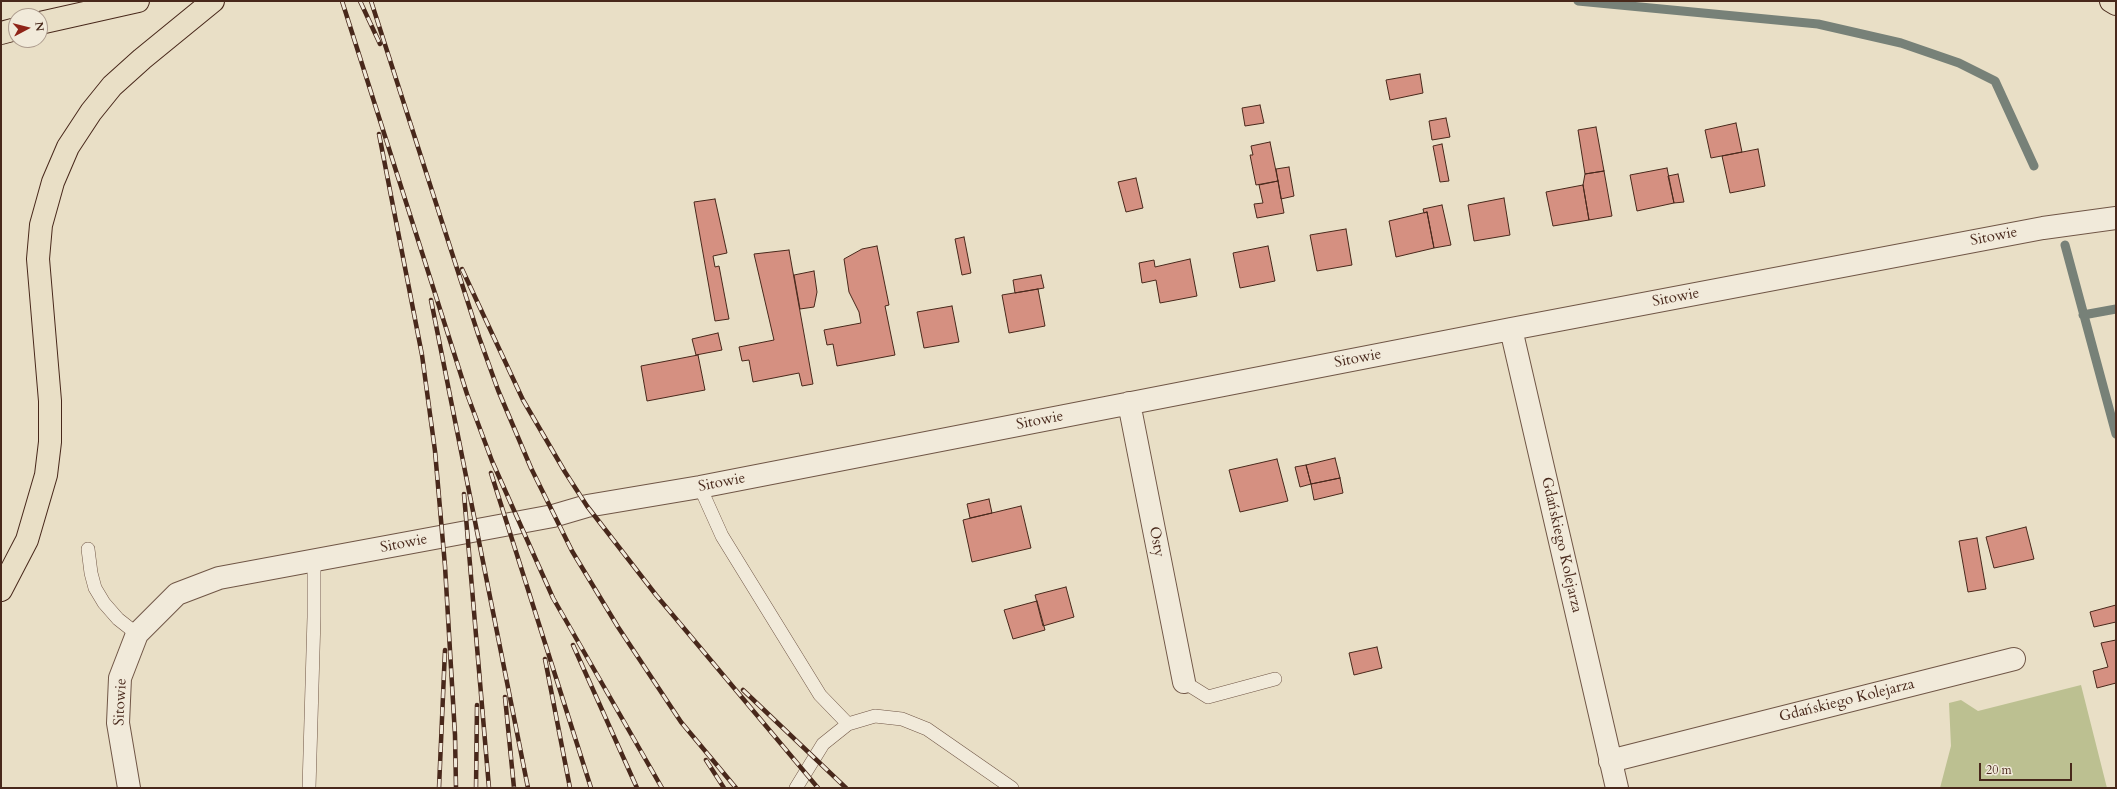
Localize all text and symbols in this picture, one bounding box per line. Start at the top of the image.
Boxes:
north arrow [8,8,48,48]
text: N [31,21,47,32]
street label: Sitowie [1969,224,2019,250]
street label: Sitowie [1651,285,1701,311]
street label: Sitowie [1333,346,1383,372]
street label: Sitowie [1015,408,1065,434]
street label: Sitowie [697,470,747,496]
street label: Gdańskiego Kolejarza [1537,475,1585,615]
street label: Osty [1144,525,1168,559]
street label: Sitowie [379,531,429,557]
street label: Gdańskiego Kolejarza [1777,675,1917,727]
street label: Sitowie [111,678,131,726]
scale bar [1981,755,2074,781]
text: 20 m [1986,762,2012,778]

